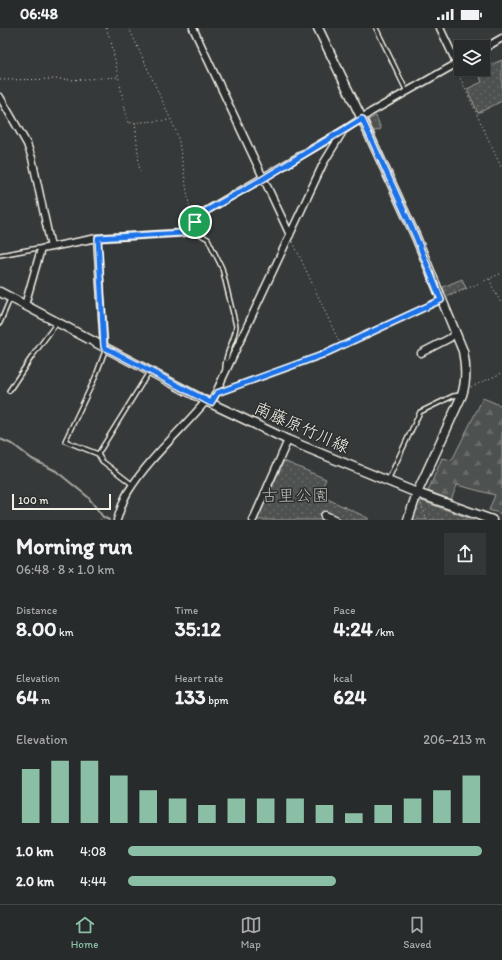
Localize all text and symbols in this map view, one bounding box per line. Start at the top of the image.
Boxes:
text: 06:48 [20,5,58,23]
map controls [454,40,490,76]
button: layers [454,40,490,76]
pin [178,205,212,239]
icon: arrive [184,211,206,233]
street label: 南藤原竹川線 [251,397,353,457]
park label: 古里公園 [261,485,329,505]
scale bar [12,492,111,511]
text: 100 m [18,494,48,507]
text: Morning run [16,533,132,560]
button: share [444,533,486,575]
text: 06:48 · 8 × 1.0 km [16,562,115,577]
text: Distance [16,604,57,617]
text: Time [175,604,198,617]
text: Pace [333,604,355,617]
text: 8.00 [16,617,57,641]
text: 35:12 [175,617,221,641]
text: 4:24 [333,617,373,641]
text: km [57,626,74,639]
text: /km [373,626,394,639]
text: Elevation [16,672,60,685]
text: Heart rate [175,672,223,685]
text: kcal [333,672,353,685]
text: 64 [16,685,39,709]
text: 133 [175,685,206,709]
text: 624 [333,685,366,709]
text: m [39,694,50,707]
text: bpm [206,694,229,707]
text: Elevation [16,732,68,747]
text: 206–213 m [423,732,486,747]
text: 1.0 km [16,844,53,859]
text: 4:08 [80,844,106,859]
text: 2.0 km [16,874,54,889]
text: 4:44 [80,874,107,889]
tab: Home [71,914,98,951]
tab: Map [240,914,262,951]
tab: Saved [403,914,431,951]

